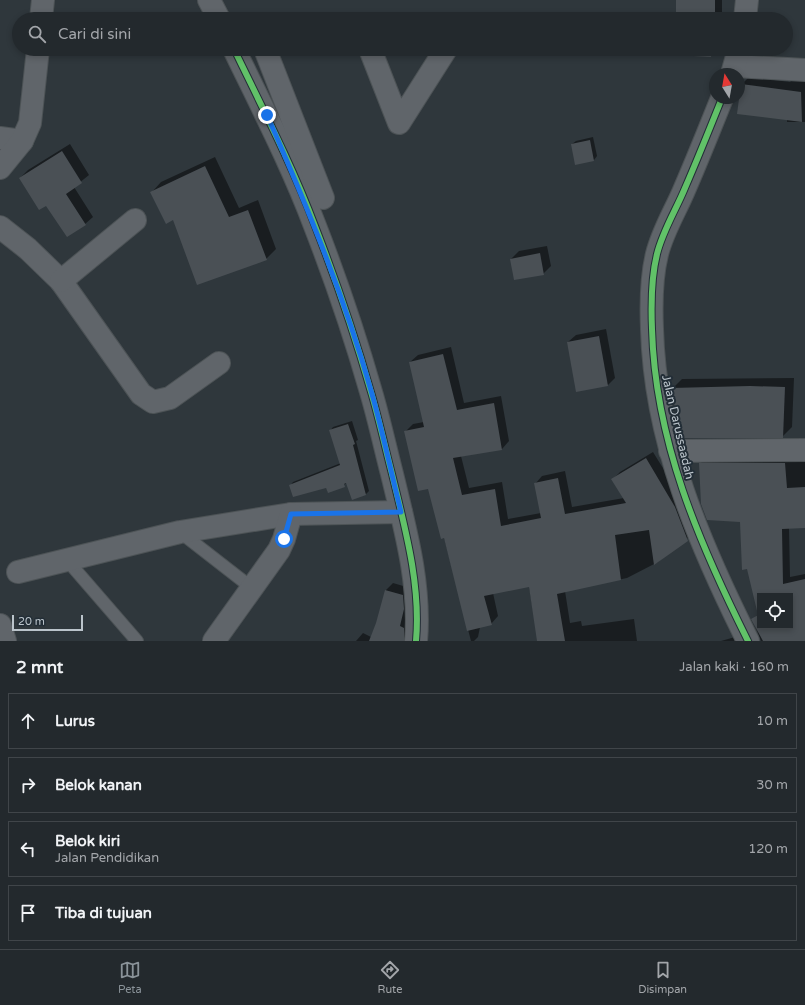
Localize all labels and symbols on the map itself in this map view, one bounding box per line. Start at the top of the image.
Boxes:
north arrow [709,68,745,104]
route end [258,106,276,124]
street label: Jalan Darussaadah [659,373,697,481]
route start [275,530,293,548]
scale bar [12,613,83,632]

